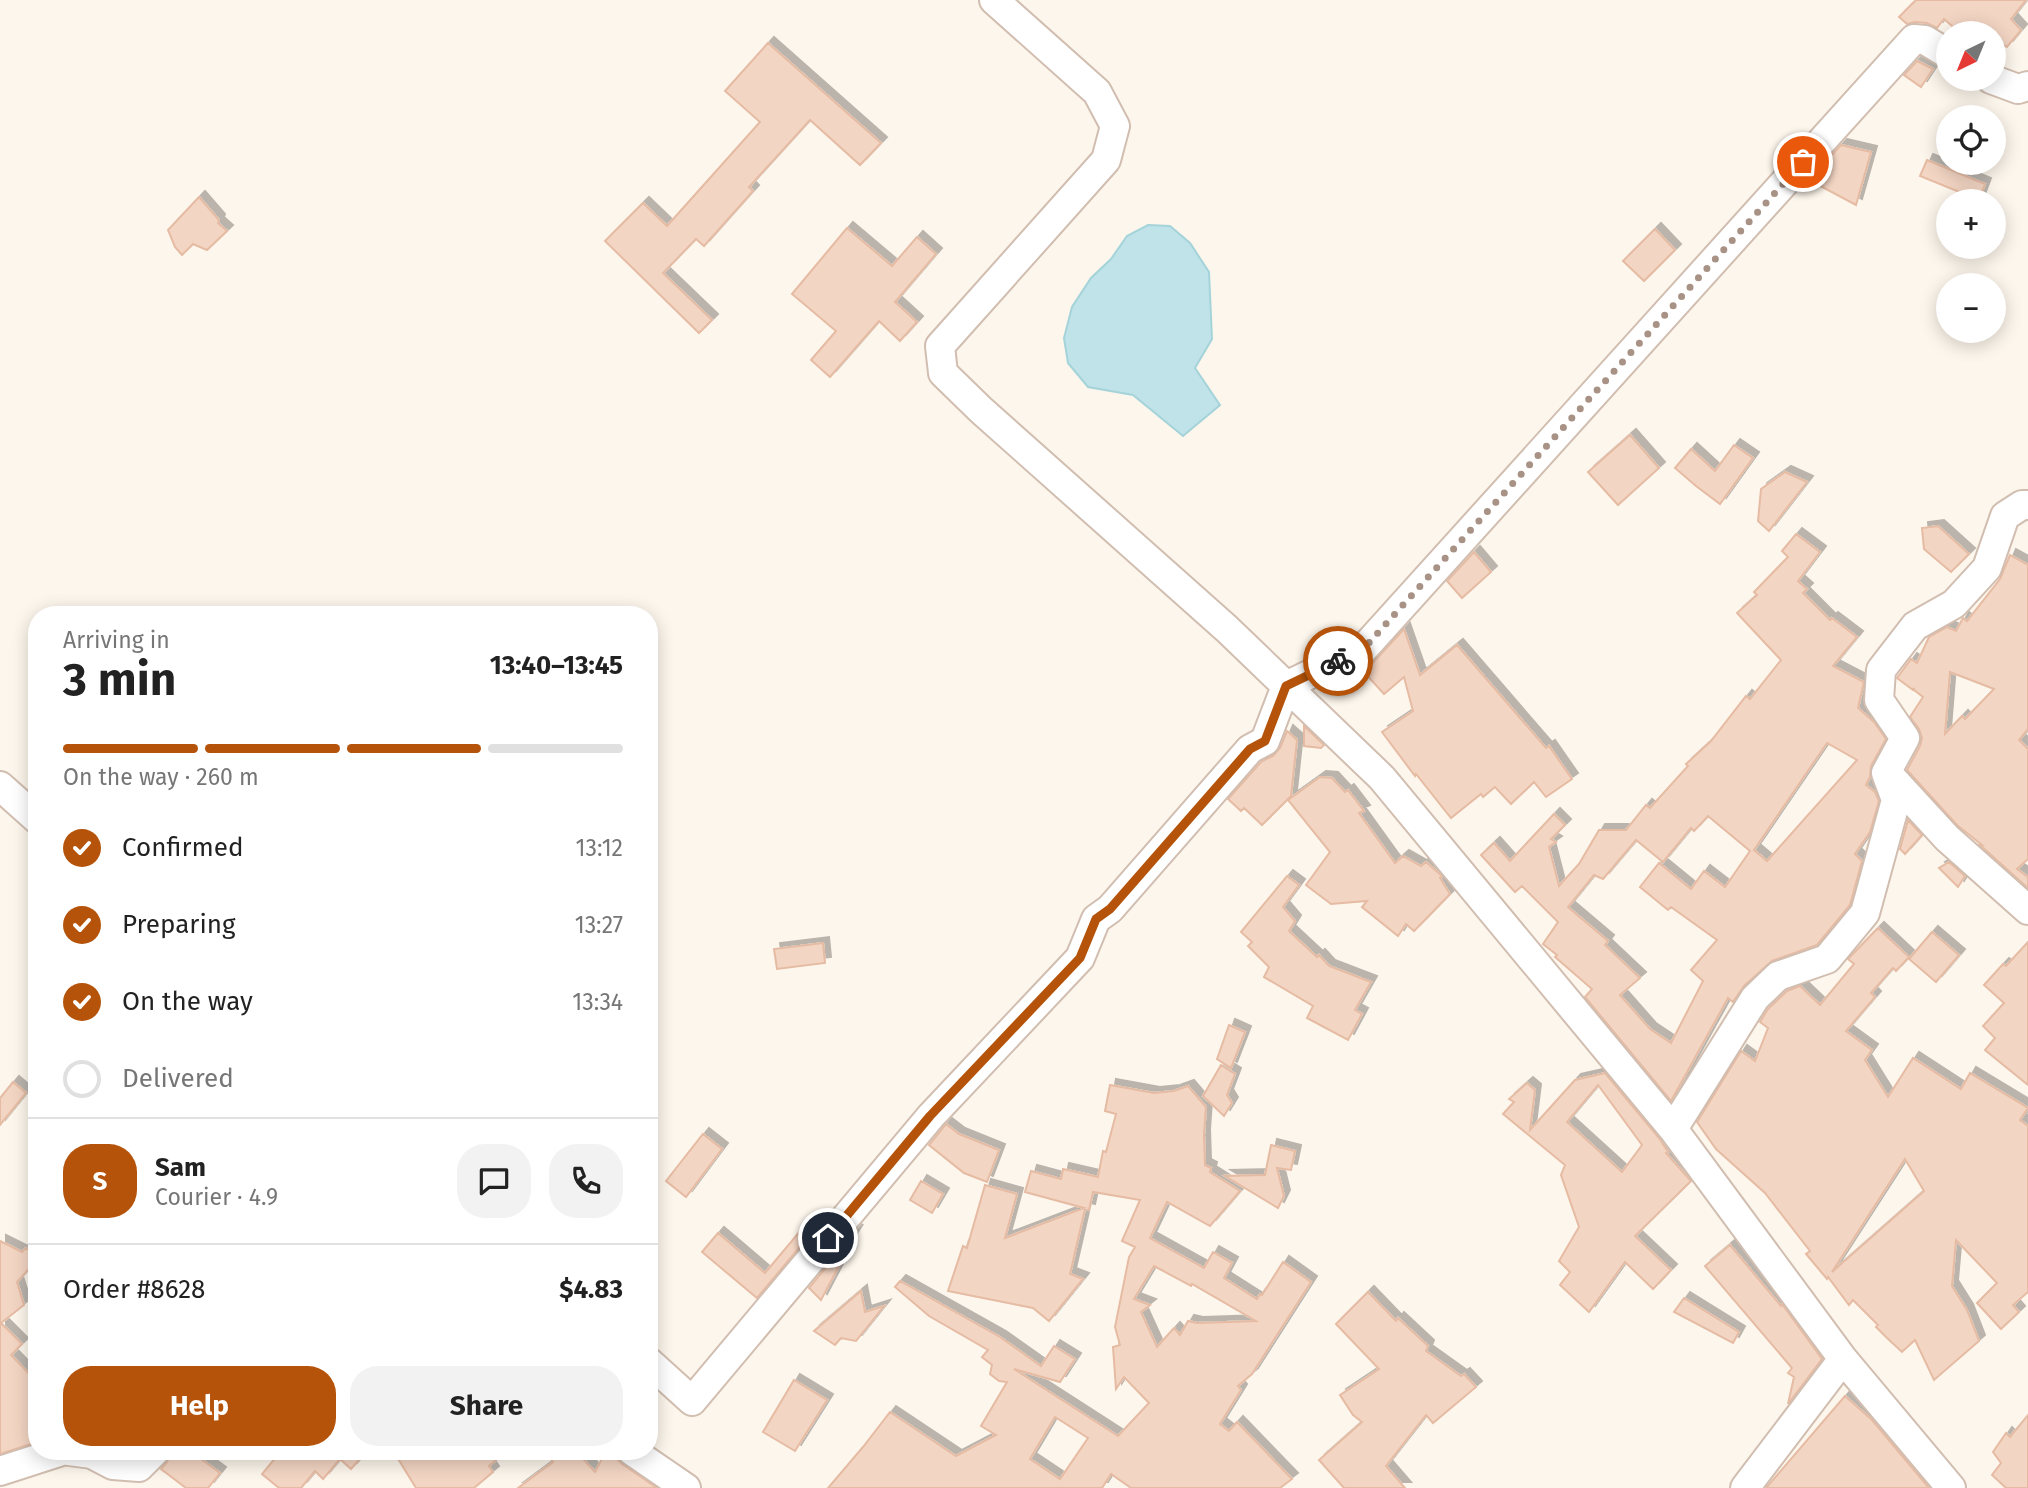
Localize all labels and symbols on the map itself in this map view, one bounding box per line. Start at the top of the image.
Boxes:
north arrow [1936,21,2006,91]
pin [1773,132,1833,192]
courier [1303,626,1373,696]
pin [798,1208,858,1268]

